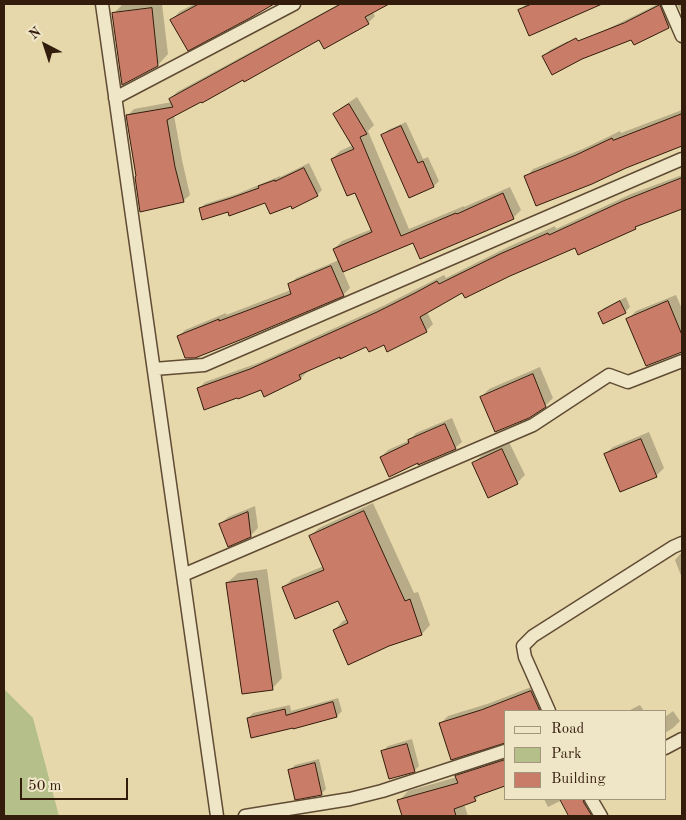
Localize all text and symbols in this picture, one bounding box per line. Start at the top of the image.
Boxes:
north arrow [20,20,70,70]
text: N [27,25,44,42]
legend [503,710,666,800]
text: Road [551,722,584,737]
text: Park [551,747,582,762]
scale bar [22,768,130,800]
text: Building [551,772,606,787]
text: 50 m [28,779,62,794]

